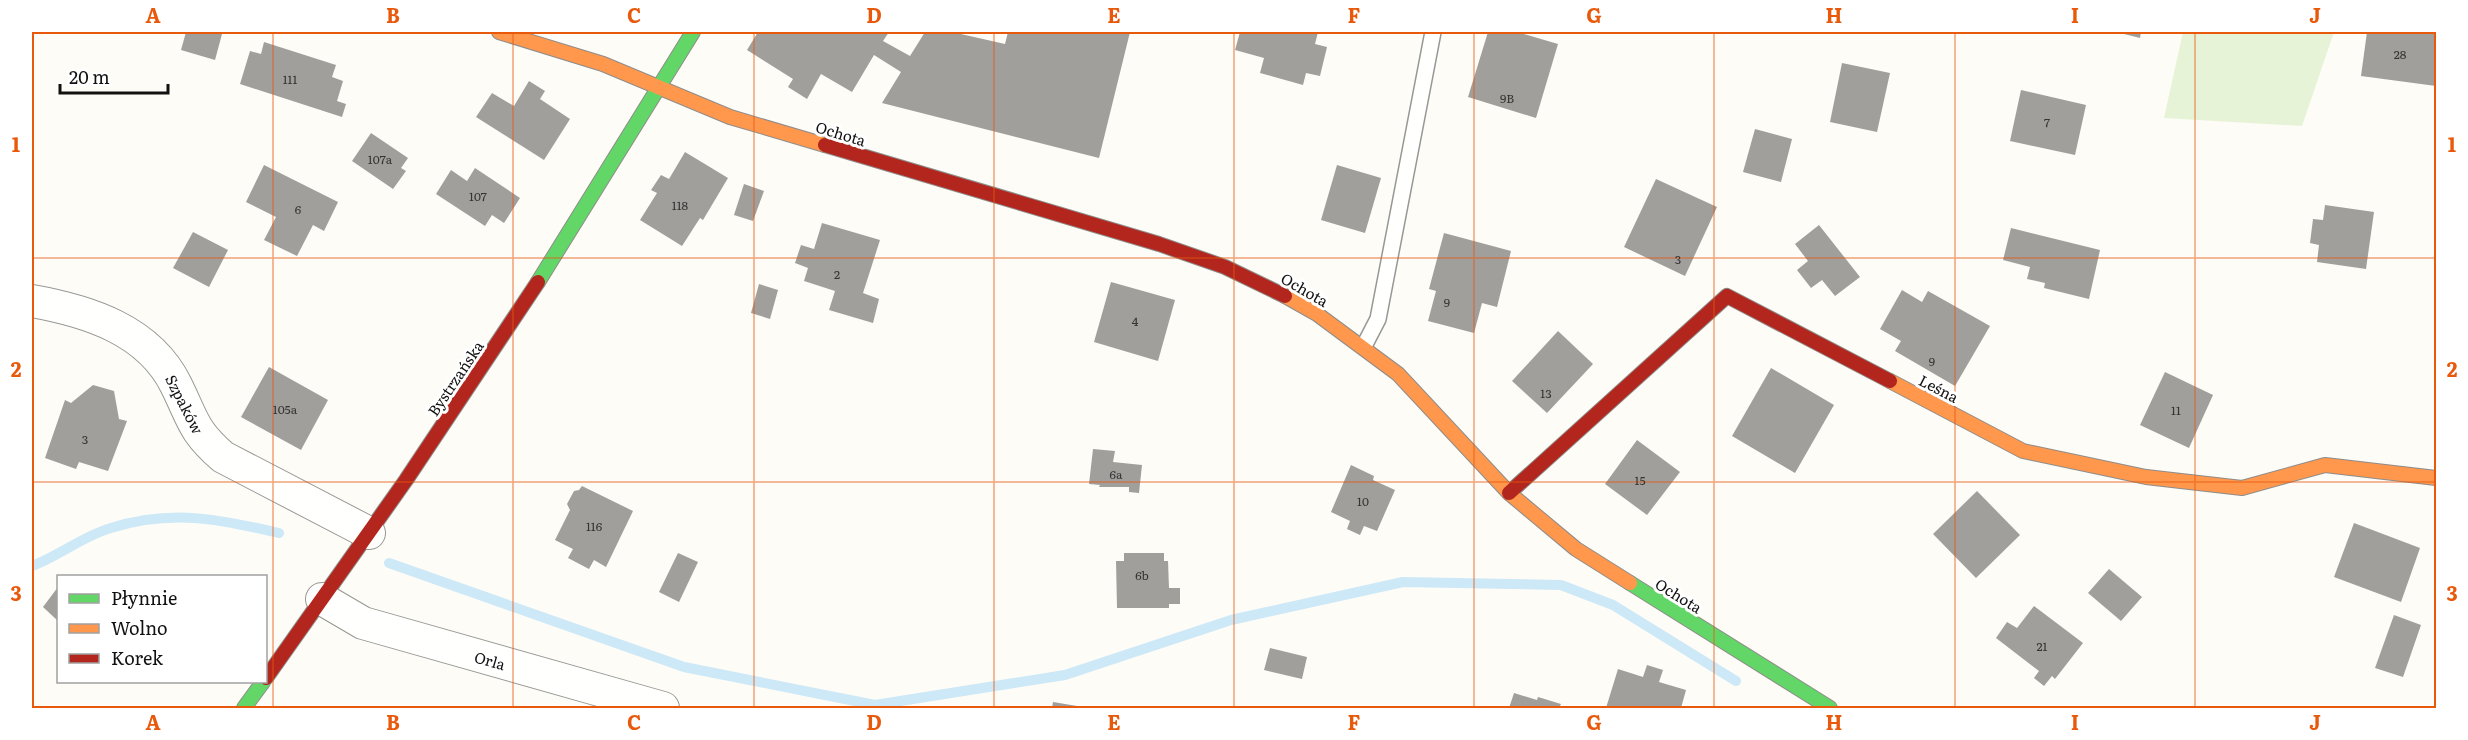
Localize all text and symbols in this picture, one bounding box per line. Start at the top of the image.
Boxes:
text: A [145,0,161,29]
text: B [386,0,400,29]
text: C [627,0,641,29]
text: D [866,0,882,29]
text: E [1107,0,1121,29]
text: F [1348,0,1361,29]
text: G [1586,0,1602,29]
text: H [1826,0,1842,29]
text: I [2071,0,2079,29]
text: J [2309,0,2321,29]
house number: 28 [2394,45,2407,63]
scale bar [60,57,168,95]
text: 20 m [69,63,110,90]
house number: 111 [283,70,297,88]
house number: 9B [1500,89,1514,107]
house number: 7 [2044,113,2050,131]
street label: Ochota [813,115,870,152]
text: 1 [12,128,20,158]
text: 1 [2448,128,2456,158]
house number: 107a [368,150,393,168]
house number: 107 [469,187,487,205]
house number: 118 [672,196,689,214]
house number: 6 [295,200,302,218]
house number: 3 [1675,250,1681,268]
house number: 2 [834,265,840,283]
street label: Ochota [1277,266,1334,312]
house number: 9 [1444,293,1450,311]
house number: 4 [1132,312,1139,330]
street label: Bystrzańska [421,335,489,420]
house number: 9 [1929,352,1935,370]
text: 2 [11,353,22,383]
text: 2 [2447,353,2458,383]
street label: Leśna [1915,368,1964,408]
street label: Szpaków [160,370,210,438]
house number: 13 [1540,384,1552,402]
house number: 105a [273,400,298,418]
house number: 11 [2171,401,2181,419]
house number: 3 [82,430,88,448]
house number: 6a [1110,465,1123,483]
house number: 15 [1635,471,1645,489]
house number: 10 [1357,492,1369,510]
house number: 116 [586,517,603,535]
house number: 6b [1135,566,1149,584]
street label: Ochota [1651,572,1708,619]
legend [57,575,267,683]
text: 3 [10,577,22,607]
text: 3 [2446,577,2458,607]
text: Płynnie [111,584,177,611]
text: Wolno [111,614,168,641]
house number: 21 [2037,637,2048,655]
text: Korek [111,644,164,671]
street label: Orla [472,645,509,676]
text: A [145,706,161,736]
text: B [386,706,400,736]
text: C [627,706,641,736]
text: D [866,706,882,736]
text: E [1107,706,1121,736]
text: F [1348,706,1361,736]
text: G [1586,706,1602,736]
text: H [1826,706,1842,736]
text: I [2071,706,2079,736]
text: J [2309,706,2321,736]

